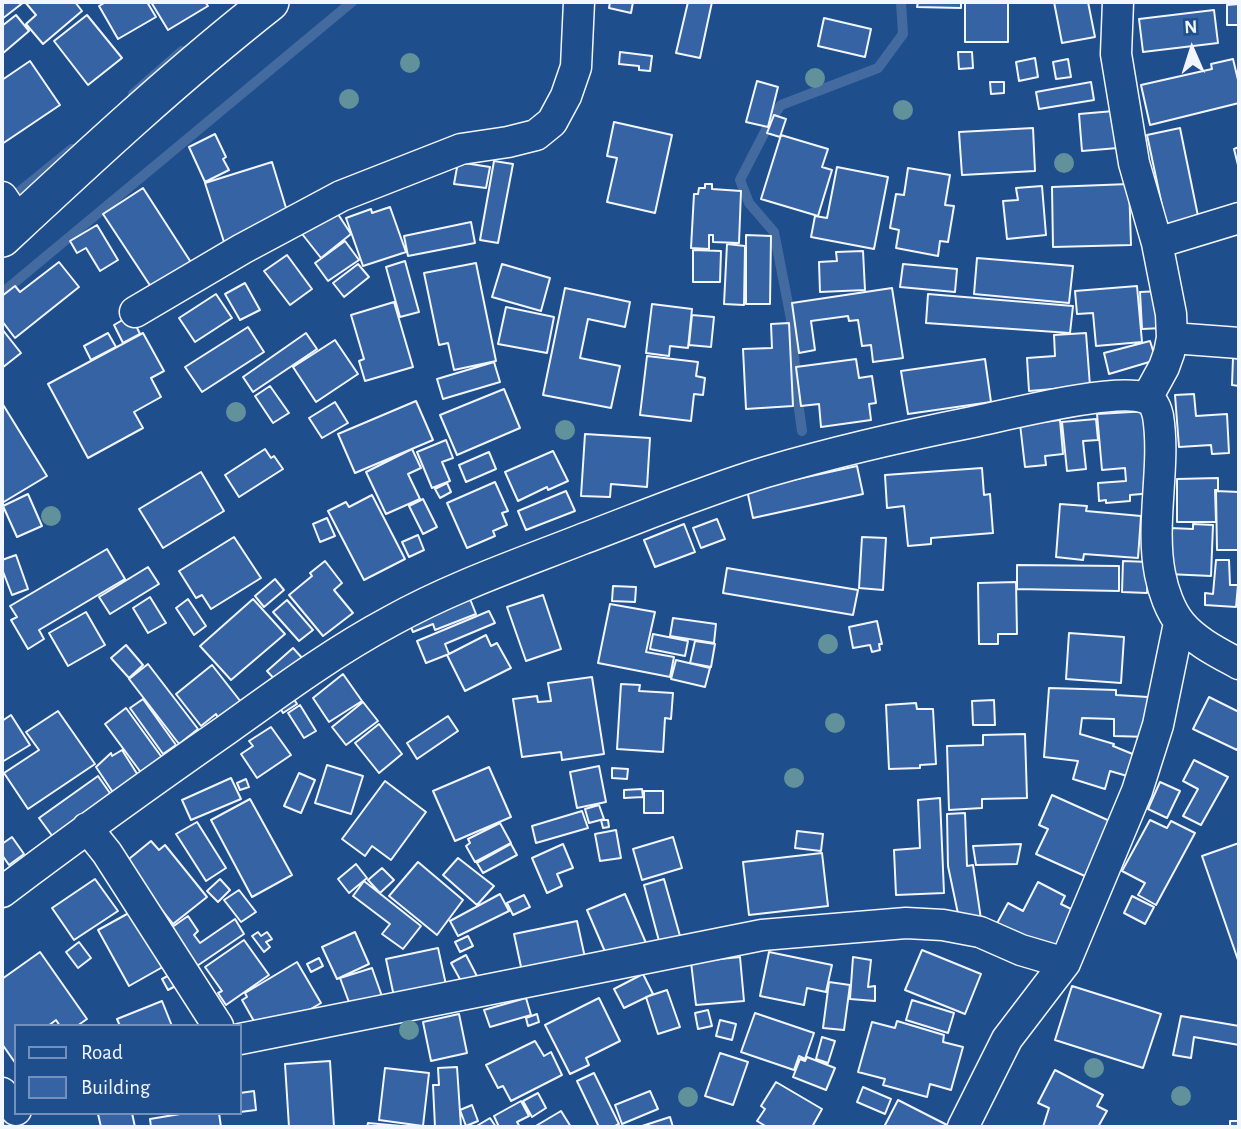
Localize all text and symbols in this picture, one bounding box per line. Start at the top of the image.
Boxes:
north arrow [1157,14,1227,84]
text: N [1184,18,1198,37]
legend [14,1024,242,1115]
text: Road [81,1042,123,1063]
text: Building [81,1077,150,1098]

